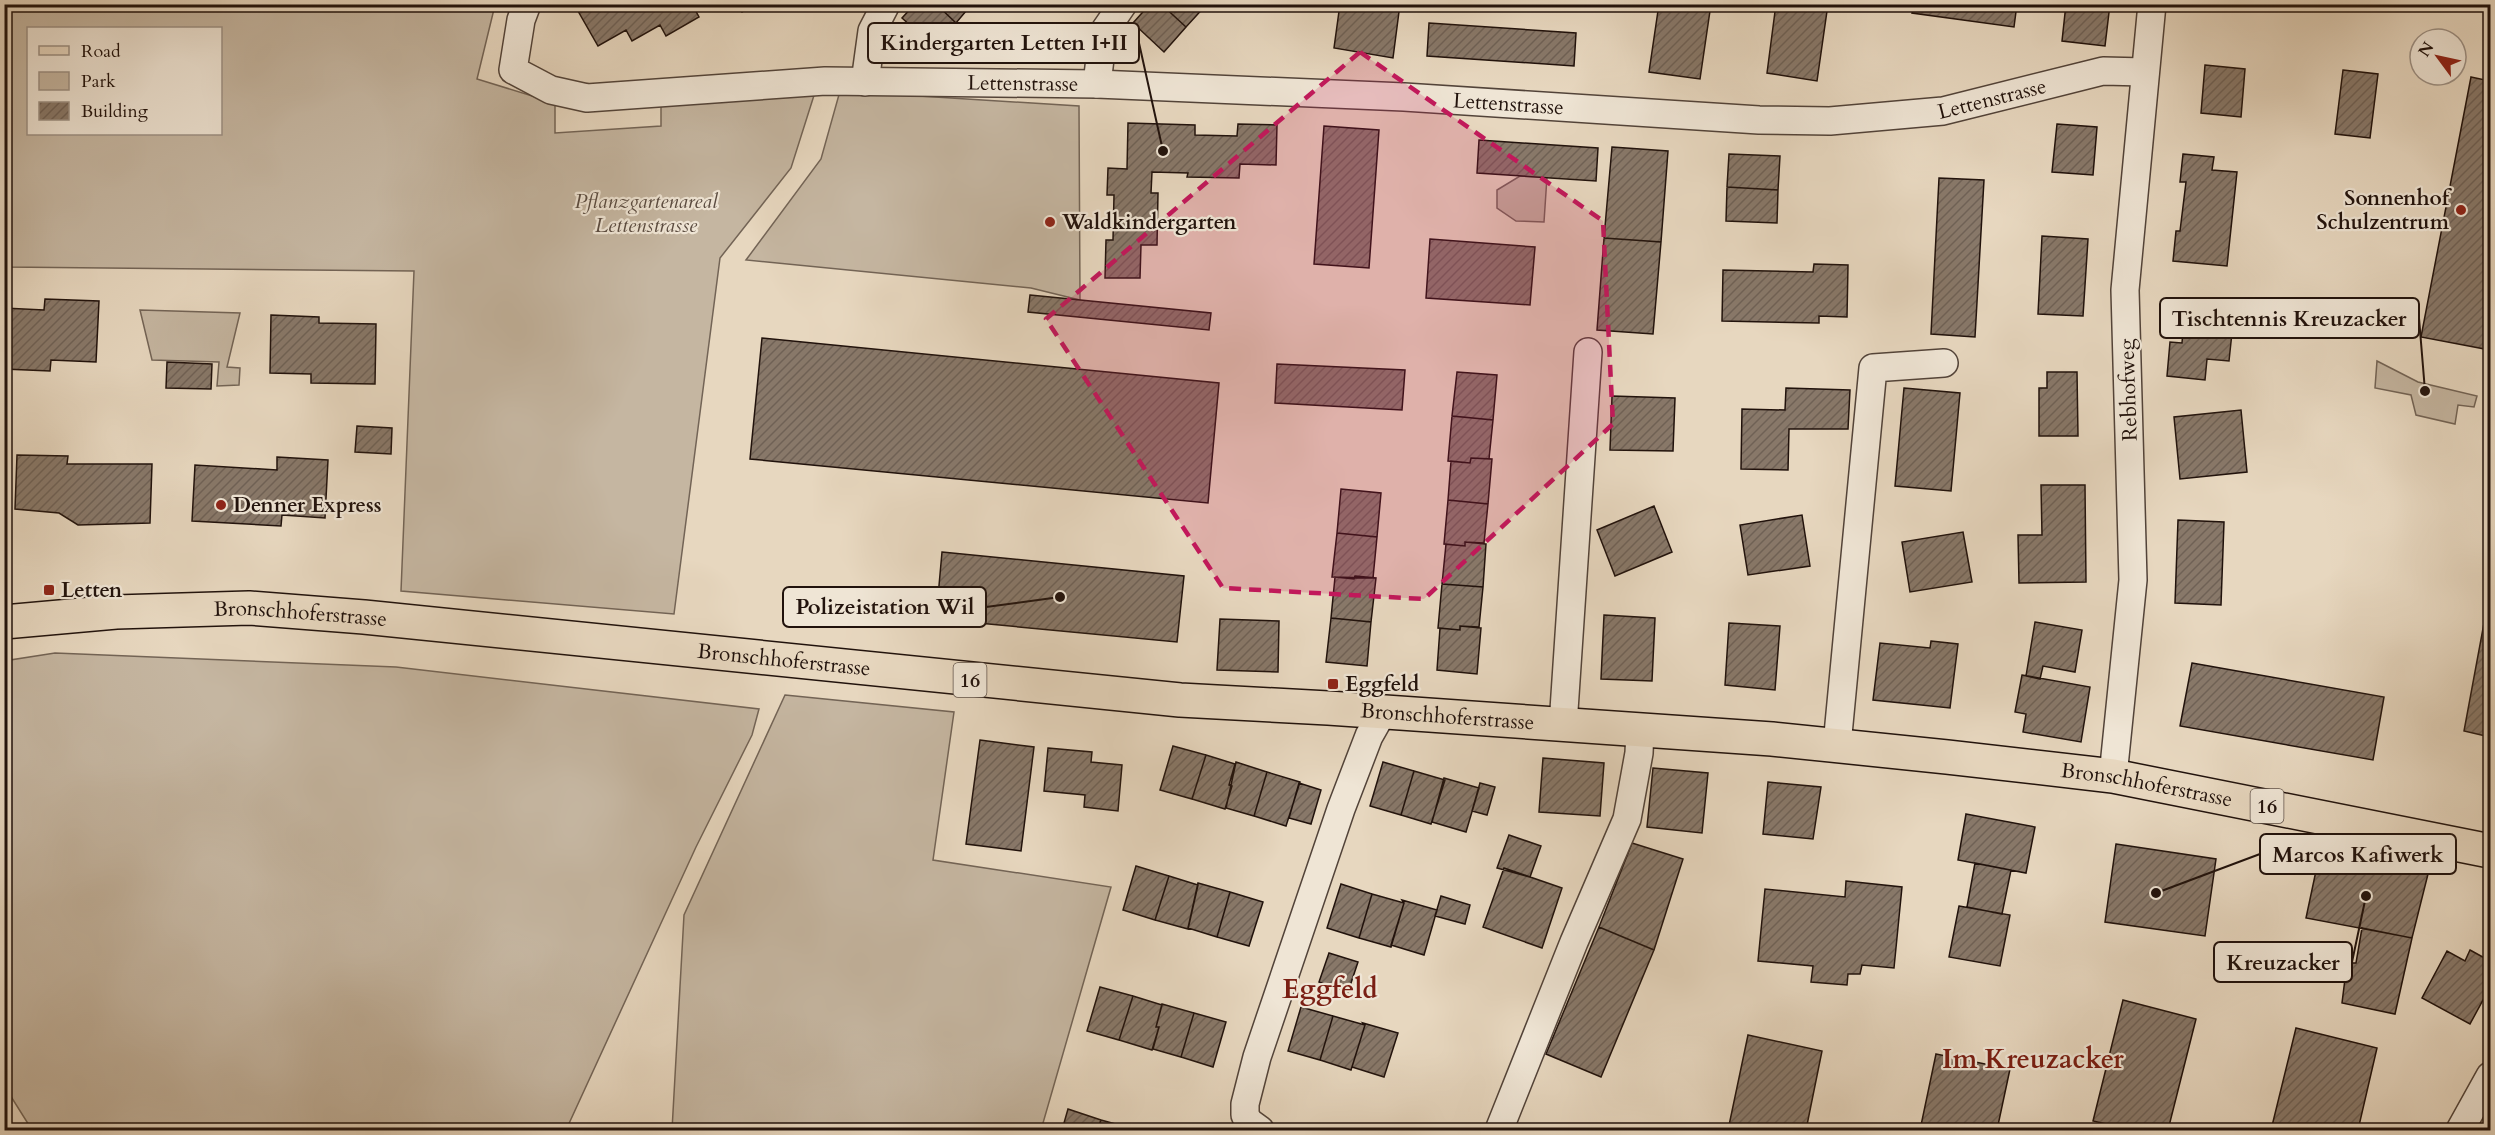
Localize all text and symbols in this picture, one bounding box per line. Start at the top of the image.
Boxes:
callout: Kindergarten Letten I+II [868,23,1139,63]
legend [27,27,222,135]
north arrow [2408,27,2468,87]
text: Kindergarten Letten I+II [880,28,1128,58]
text: N [2413,37,2439,61]
text: Road [81,39,121,64]
text: Park [81,69,116,94]
street label: Lettenstrasse [967,69,1079,99]
street label: Lettenstrasse [1935,72,2049,127]
street label: Lettenstrasse [1452,86,1565,122]
text: Building [81,99,149,124]
place label: Sonnenhof Schulzentrum [2316,184,2453,237]
park label: Pflanzgartenareal Lettenstrasse [574,187,719,240]
marker: Sonnenhof Schulzentrum [2454,203,2468,217]
place label: Waldkindergarten [1061,208,1237,237]
marker: Waldkindergarten [1043,215,1057,229]
callout: Tischtennis Kreuzacker [2160,298,2419,338]
text: Tischtennis Kreuzacker [2171,304,2407,334]
street label: Rebhofweg [2112,338,2145,442]
place label: Denner Express [233,491,382,520]
marker: Denner Express [214,498,228,512]
place label: Letten [61,576,123,605]
marker: Letten [42,583,56,597]
callout: Polizeistation Wil [783,587,986,627]
text: Polizeistation Wil [796,592,975,622]
street label: Bronschhoferstrasse [213,594,388,634]
street label: Bronschhoferstrasse [696,637,872,683]
road number: 16 [954,663,986,697]
place label: Eggfeld [1345,670,1419,699]
marker: Eggfeld [1326,677,1340,691]
street label: Bronschhoferstrasse [1360,696,1535,737]
street label: Bronschhoferstrasse [2059,756,2235,814]
road number: 16 [2250,789,2284,823]
callout: Marcos Kafiwerk [2260,834,2456,874]
text: Marcos Kafiwerk [2272,840,2444,870]
callout: Kreuzacker [2214,942,2352,982]
text: Kreuzacker [2226,948,2340,978]
district label: Eggfeld [1282,971,1378,1008]
district label: Im Kreuzacker [1942,1041,2124,1078]

